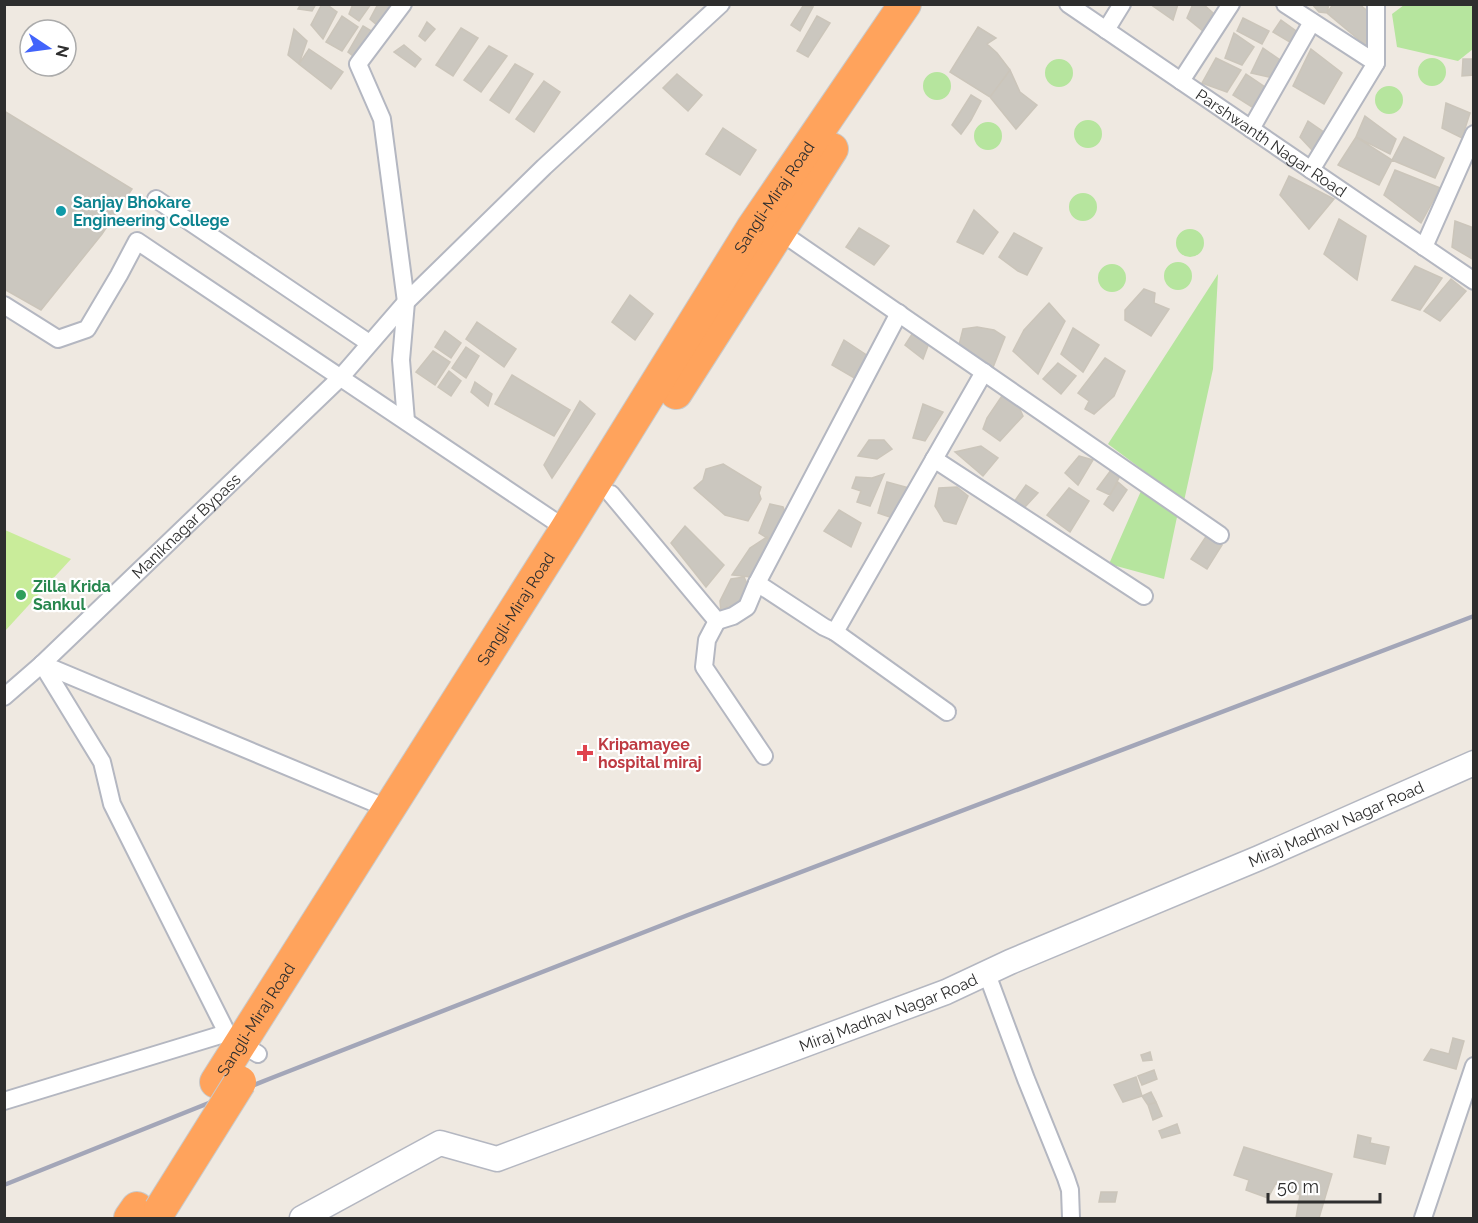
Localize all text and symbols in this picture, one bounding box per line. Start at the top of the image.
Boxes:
north arrow [18,18,78,78]
text: N [51,43,73,59]
street label: Parshwanth Nagar Road [1192,85,1350,201]
street label: Sangli-Miraj Road [730,138,818,256]
place label: Sanjay Bhokare Engineering College [73,193,230,230]
marker: Sanjay Bhokare Engineering College [54,204,68,218]
street label: Maniknagar Bypass [128,469,245,582]
street label: Sangli-Miraj Road [473,549,558,669]
place label: Zilla Krida Sankul [33,577,111,614]
marker: Zilla Krida Sankul [14,588,28,602]
place label: Kripamayee hospital miraj [598,735,702,772]
marker: Kripamayee hospital miraj [576,744,594,762]
street label: Miraj Madhav Nagar Road [1246,777,1427,871]
street label: Sangli-Miraj Road [213,959,298,1080]
street label: Miraj Madhav Nagar Road [796,969,980,1055]
scale bar [1268,1166,1380,1204]
text: 50 m [1277,1176,1319,1197]

